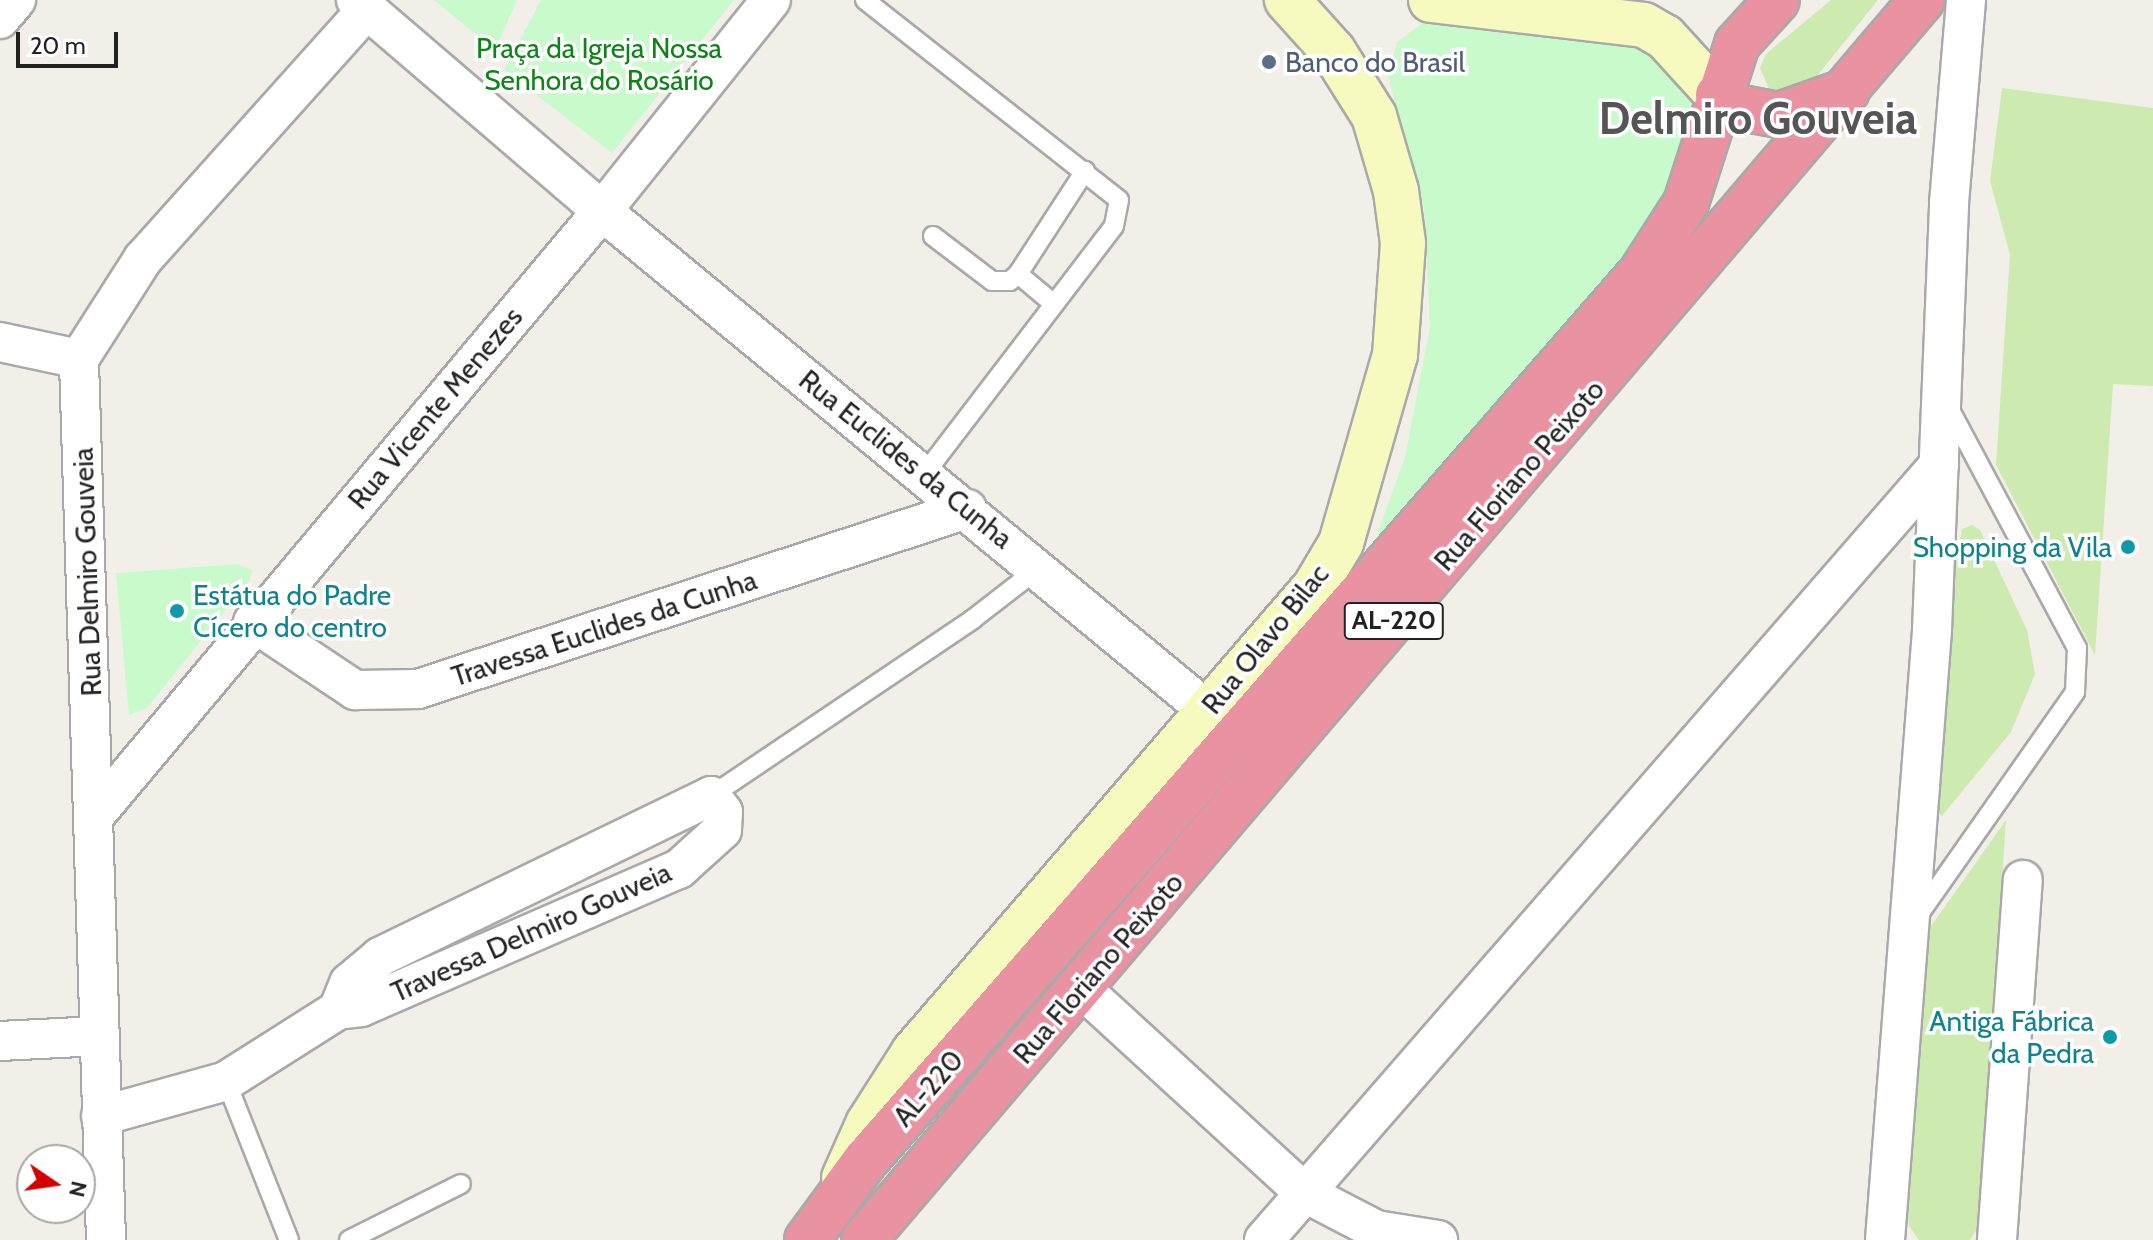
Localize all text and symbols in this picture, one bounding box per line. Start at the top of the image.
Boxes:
scale bar [20,16,122,66]
text: 20 m [30,31,86,60]
park label: Praça da Igreja Nossa Senhora do Rosário [476,31,722,97]
place label: Banco do Brasil [1285,45,1465,79]
marker: Banco do Brasil [1260,53,1278,71]
district label: Delmiro Gouveia [1599,93,1917,145]
street label: Rua Vicente Menezes [341,300,529,516]
street label: Rua Euclides da Cunha [793,363,1019,555]
street label: Rua Floriano Peixoto [1427,373,1611,577]
street label: Rua Delmiro Gouveia [66,447,108,697]
place label: Shopping da Vila [1913,530,2112,564]
marker: Shopping da Vila [2119,538,2137,556]
street label: Rua Olavo Bilac [1195,558,1335,720]
street label: Travessa Euclides da Cunha [447,563,761,693]
place label: Estátua do Padre Cícero do centro [193,578,391,644]
road number: AL-220 [1342,599,1446,643]
marker: Estátua do Padre Cícero do centro [168,602,186,620]
street label: Travessa Delmiro Gouveia [386,855,676,1009]
street label: Rua Floriano Peixoto [1006,866,1190,1070]
place label: Antiga Fábrica da Pedra [1929,1004,2094,1070]
marker: Antiga Fábrica da Pedra [2101,1028,2119,1046]
street label: AL-220 [886,1043,970,1133]
north arrow [16,1144,96,1224]
text: N [63,1178,93,1200]

